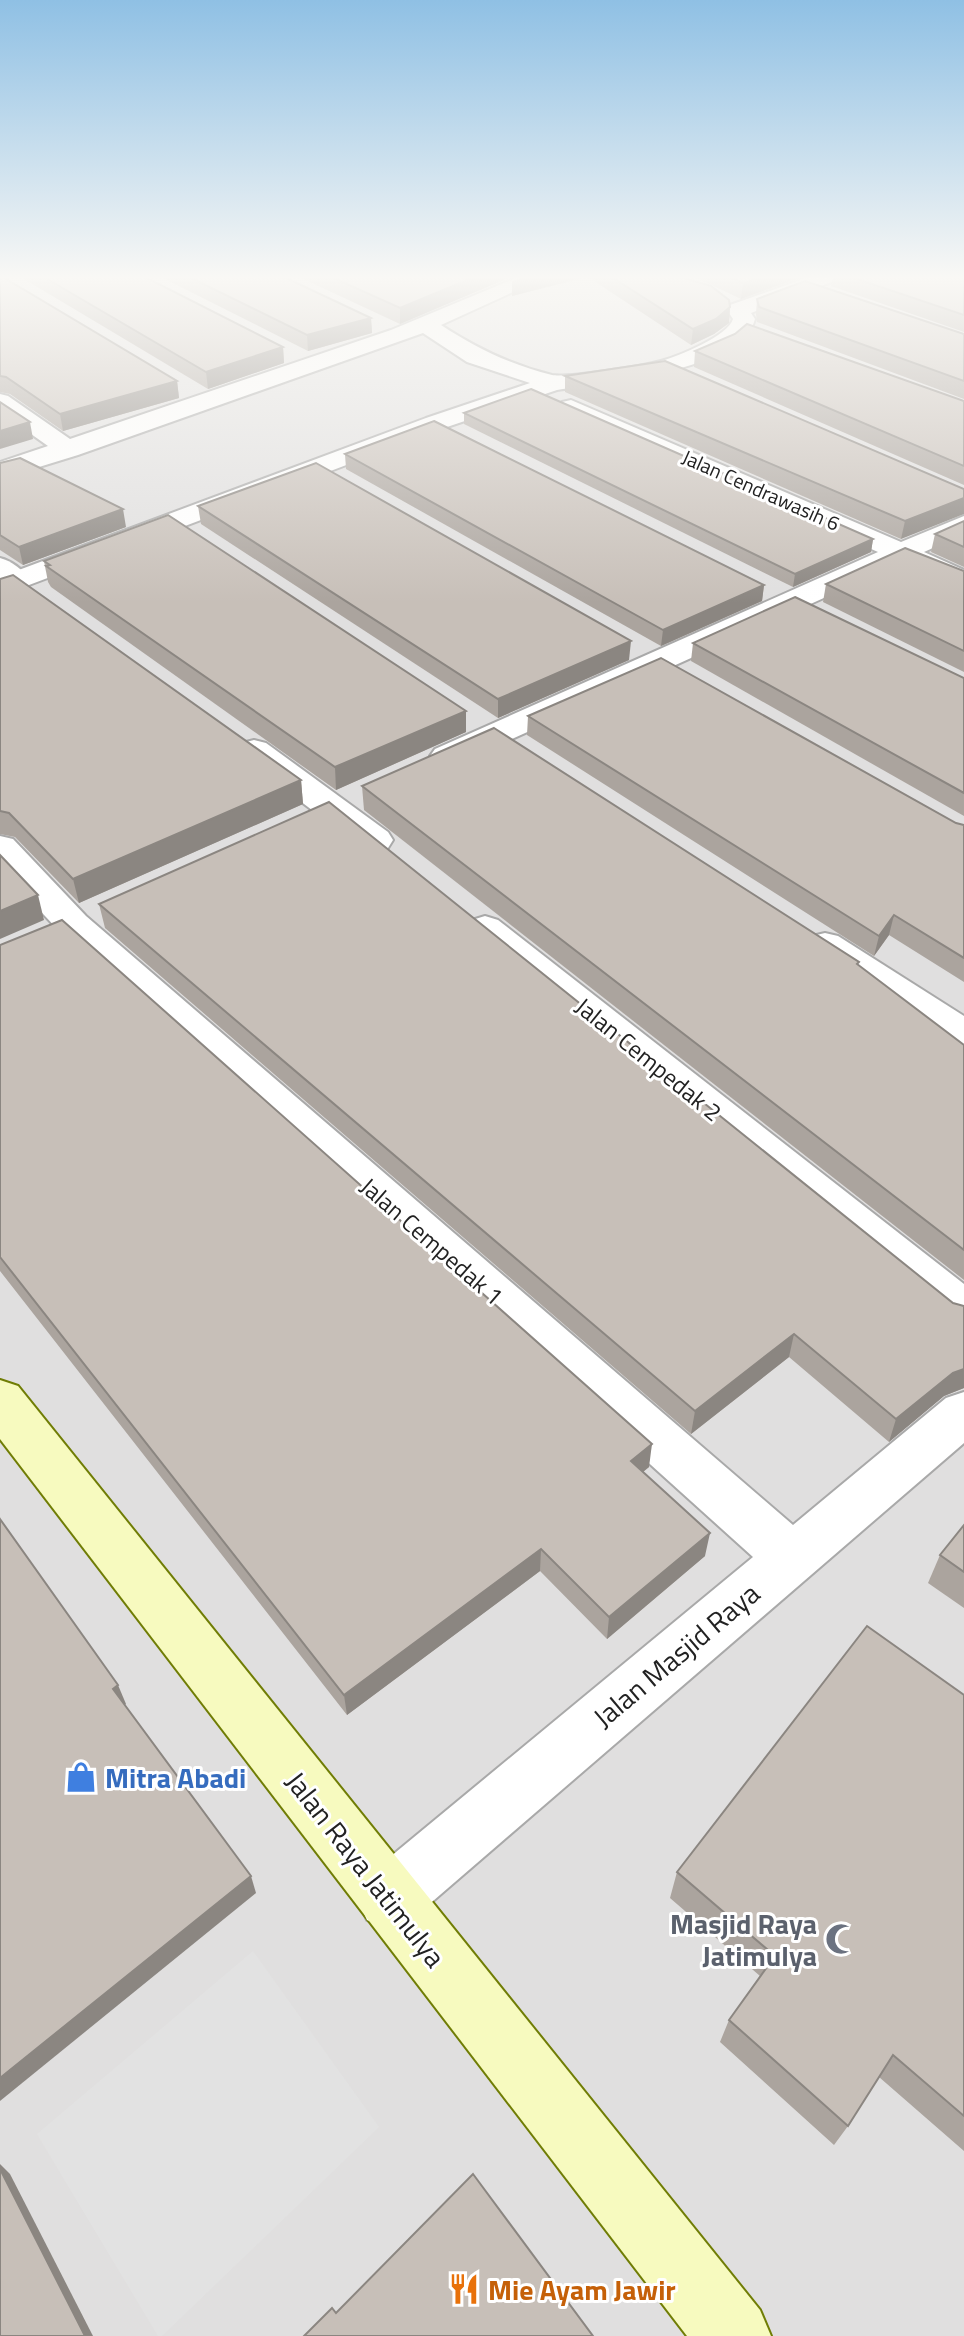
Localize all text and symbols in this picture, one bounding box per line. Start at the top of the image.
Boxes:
street label: Jalan Cendrawasih 6 [677,441,845,539]
street label: Jalan Cempedak 2 [568,989,730,1129]
street label: Jalan Cempedak 1 [352,1169,512,1313]
street label: Jalan Masjid Raya [583,1572,769,1738]
place label: Mitra Abadi [105,1756,246,1799]
shop icon: Mitra Abadi [64,1760,98,1794]
street label: Jalan Raya Jatimulya [276,1762,456,1976]
place label: Masjid Raya Jatimulya [670,1902,817,1977]
mosque icon: Masjid Raya Jatimulya [824,1922,858,1956]
place label: Mie Ayam Jawir [488,2268,676,2311]
restaurant icon: Mie Ayam Jawir [447,2272,481,2306]

